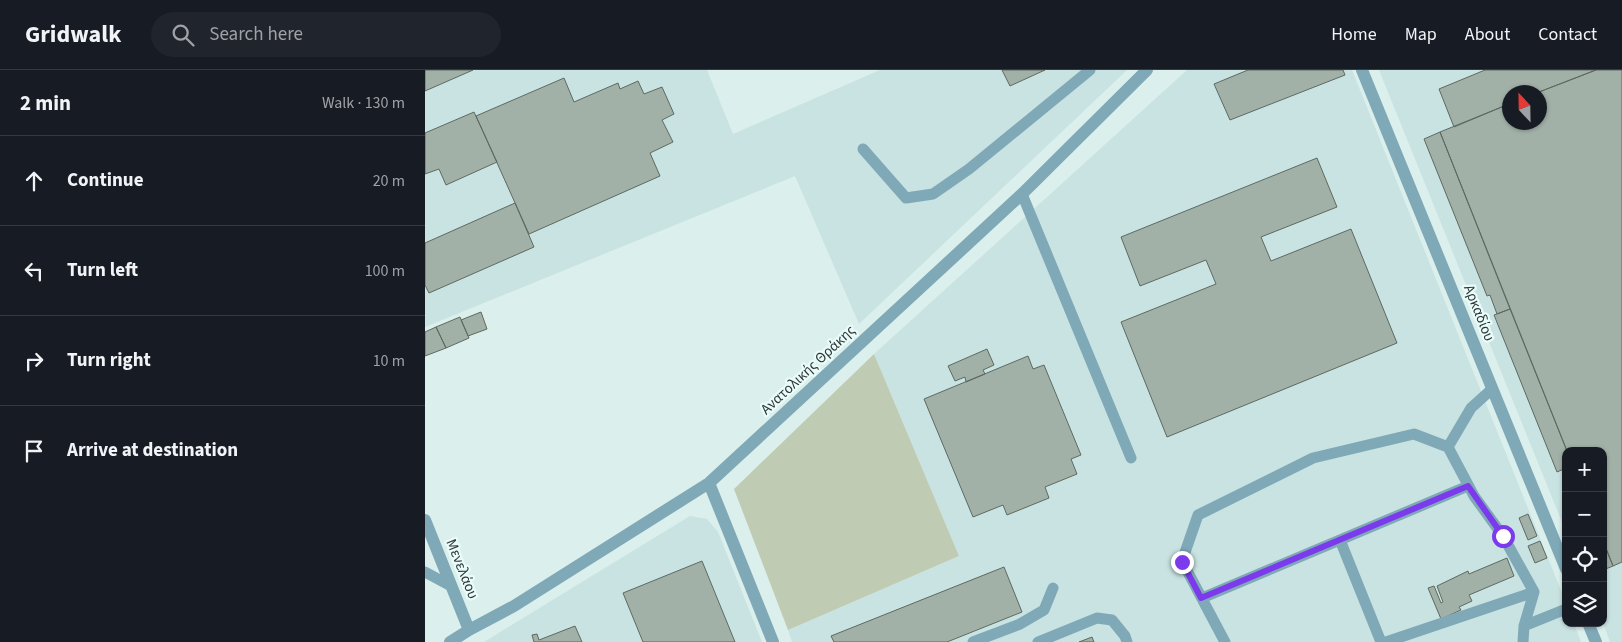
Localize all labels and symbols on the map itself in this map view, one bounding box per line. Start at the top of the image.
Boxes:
north arrow [1502,85,1547,130]
street label: Αρκαδίου [1458,282,1500,344]
street label: Ανατολικής Θράκης [756,320,860,420]
route start [1492,525,1515,548]
street label: Μενελάου [441,536,483,602]
route end [1171,551,1194,574]

